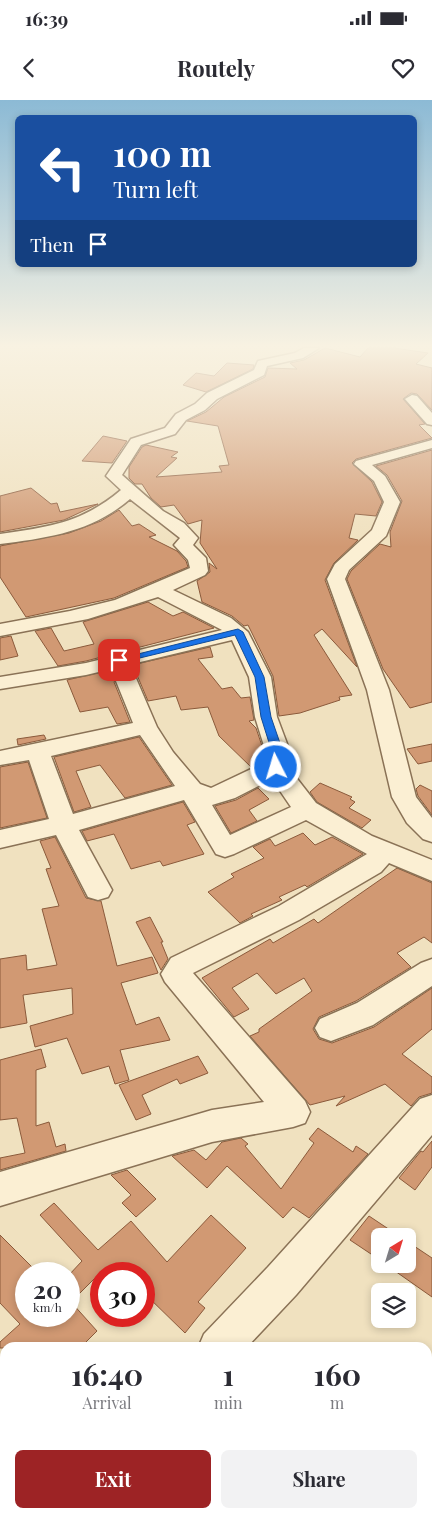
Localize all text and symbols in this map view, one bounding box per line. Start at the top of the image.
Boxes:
text: 16:39 [25,5,68,31]
text: Routely [177,53,255,83]
icon: back [15,54,43,82]
icon: heart [389,54,417,82]
text: 100 m [113,129,211,176]
icon: left [30,135,95,200]
text: Turn left [113,174,198,204]
icon: arrive [84,230,112,258]
text: Then [30,231,74,257]
pin [98,639,140,681]
icon: arrive [105,646,133,674]
position arrow [249,740,301,792]
north arrow [371,1228,416,1272]
map controls [371,1228,416,1328]
speed limit sign: 30 [90,1262,155,1327]
text: 20 [33,1272,62,1305]
button: layers [371,1283,416,1328]
text: km/h [33,1299,62,1315]
text: 16:40 [71,1354,143,1394]
text: 1 [223,1354,234,1394]
text: 160 [313,1354,361,1394]
text: Arrival [82,1392,132,1413]
text: min [214,1392,242,1413]
text: m [330,1392,344,1413]
button: Exit [15,1450,211,1508]
button: Share [221,1450,417,1508]

